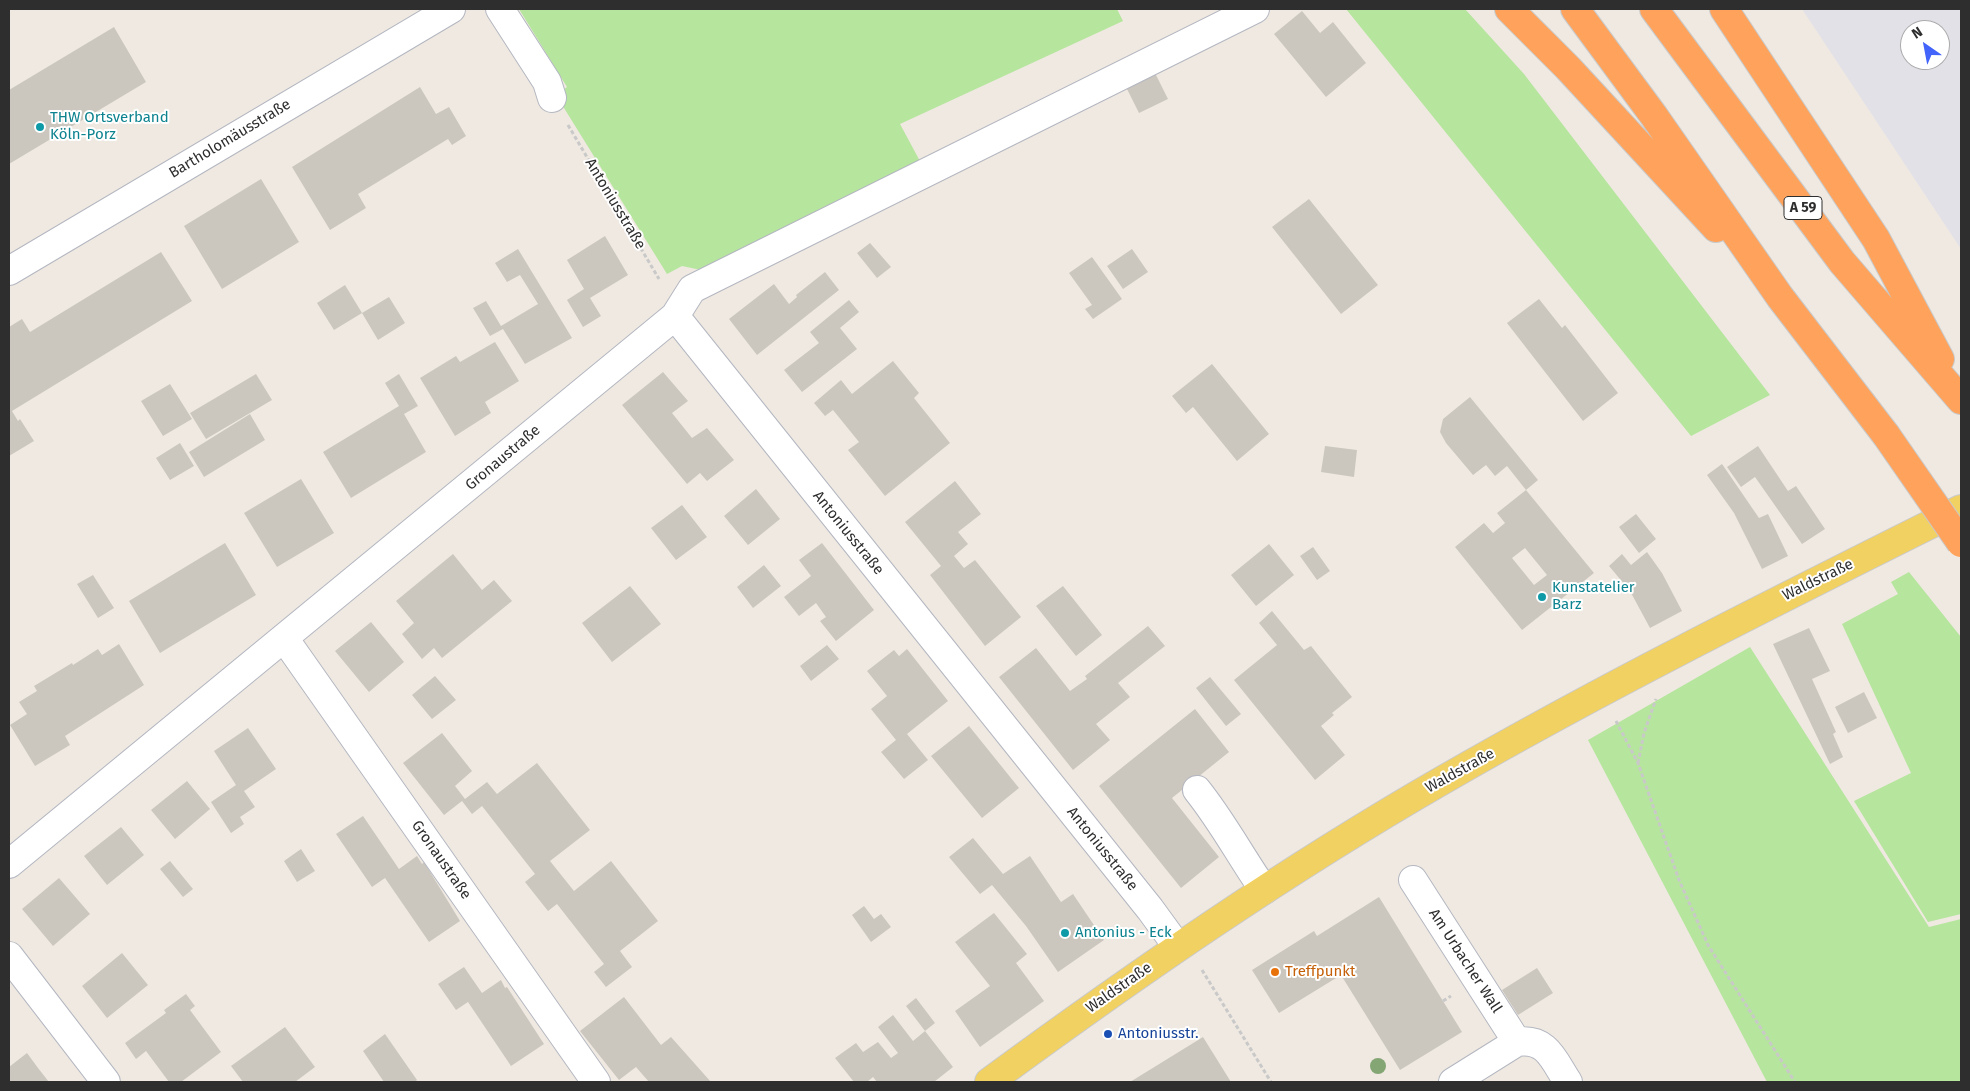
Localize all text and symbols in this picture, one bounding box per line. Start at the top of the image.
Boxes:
north arrow [1900,20,1950,70]
text: N [1909,23,1926,43]
street label: Bartholomäusstraße [166,96,294,182]
place label: THW Ortsverband Köln-Porz [50,109,169,144]
marker: THW Ortsverband Köln-Porz [34,121,46,133]
street label: Antoniusstraße [581,155,649,253]
road number: A 59 [1784,197,1822,220]
street label: Gronaustraße [462,421,544,495]
street label: Antoniusstraße [809,487,887,579]
street label: Waldstraße [1780,555,1856,605]
place label: Kunstatelier Barz [1552,579,1635,614]
marker: Kunstatelier Barz [1536,591,1548,603]
street label: Waldstraße [1422,745,1498,797]
street label: Antoniusstraße [1063,803,1141,895]
street label: Gronaustraße [407,817,475,903]
street label: Am Urbacher Wall [1425,905,1505,1017]
place label: Antonius - Eck [1075,924,1172,942]
marker: Antonius - Eck [1059,927,1071,939]
street label: Waldstraße [1083,959,1155,1017]
place label: Treffpunkt [1285,963,1355,981]
marker: Treffpunkt [1269,966,1281,978]
place label: Antoniusstr. [1118,1025,1199,1043]
marker: Antoniusstr. [1102,1028,1114,1040]

